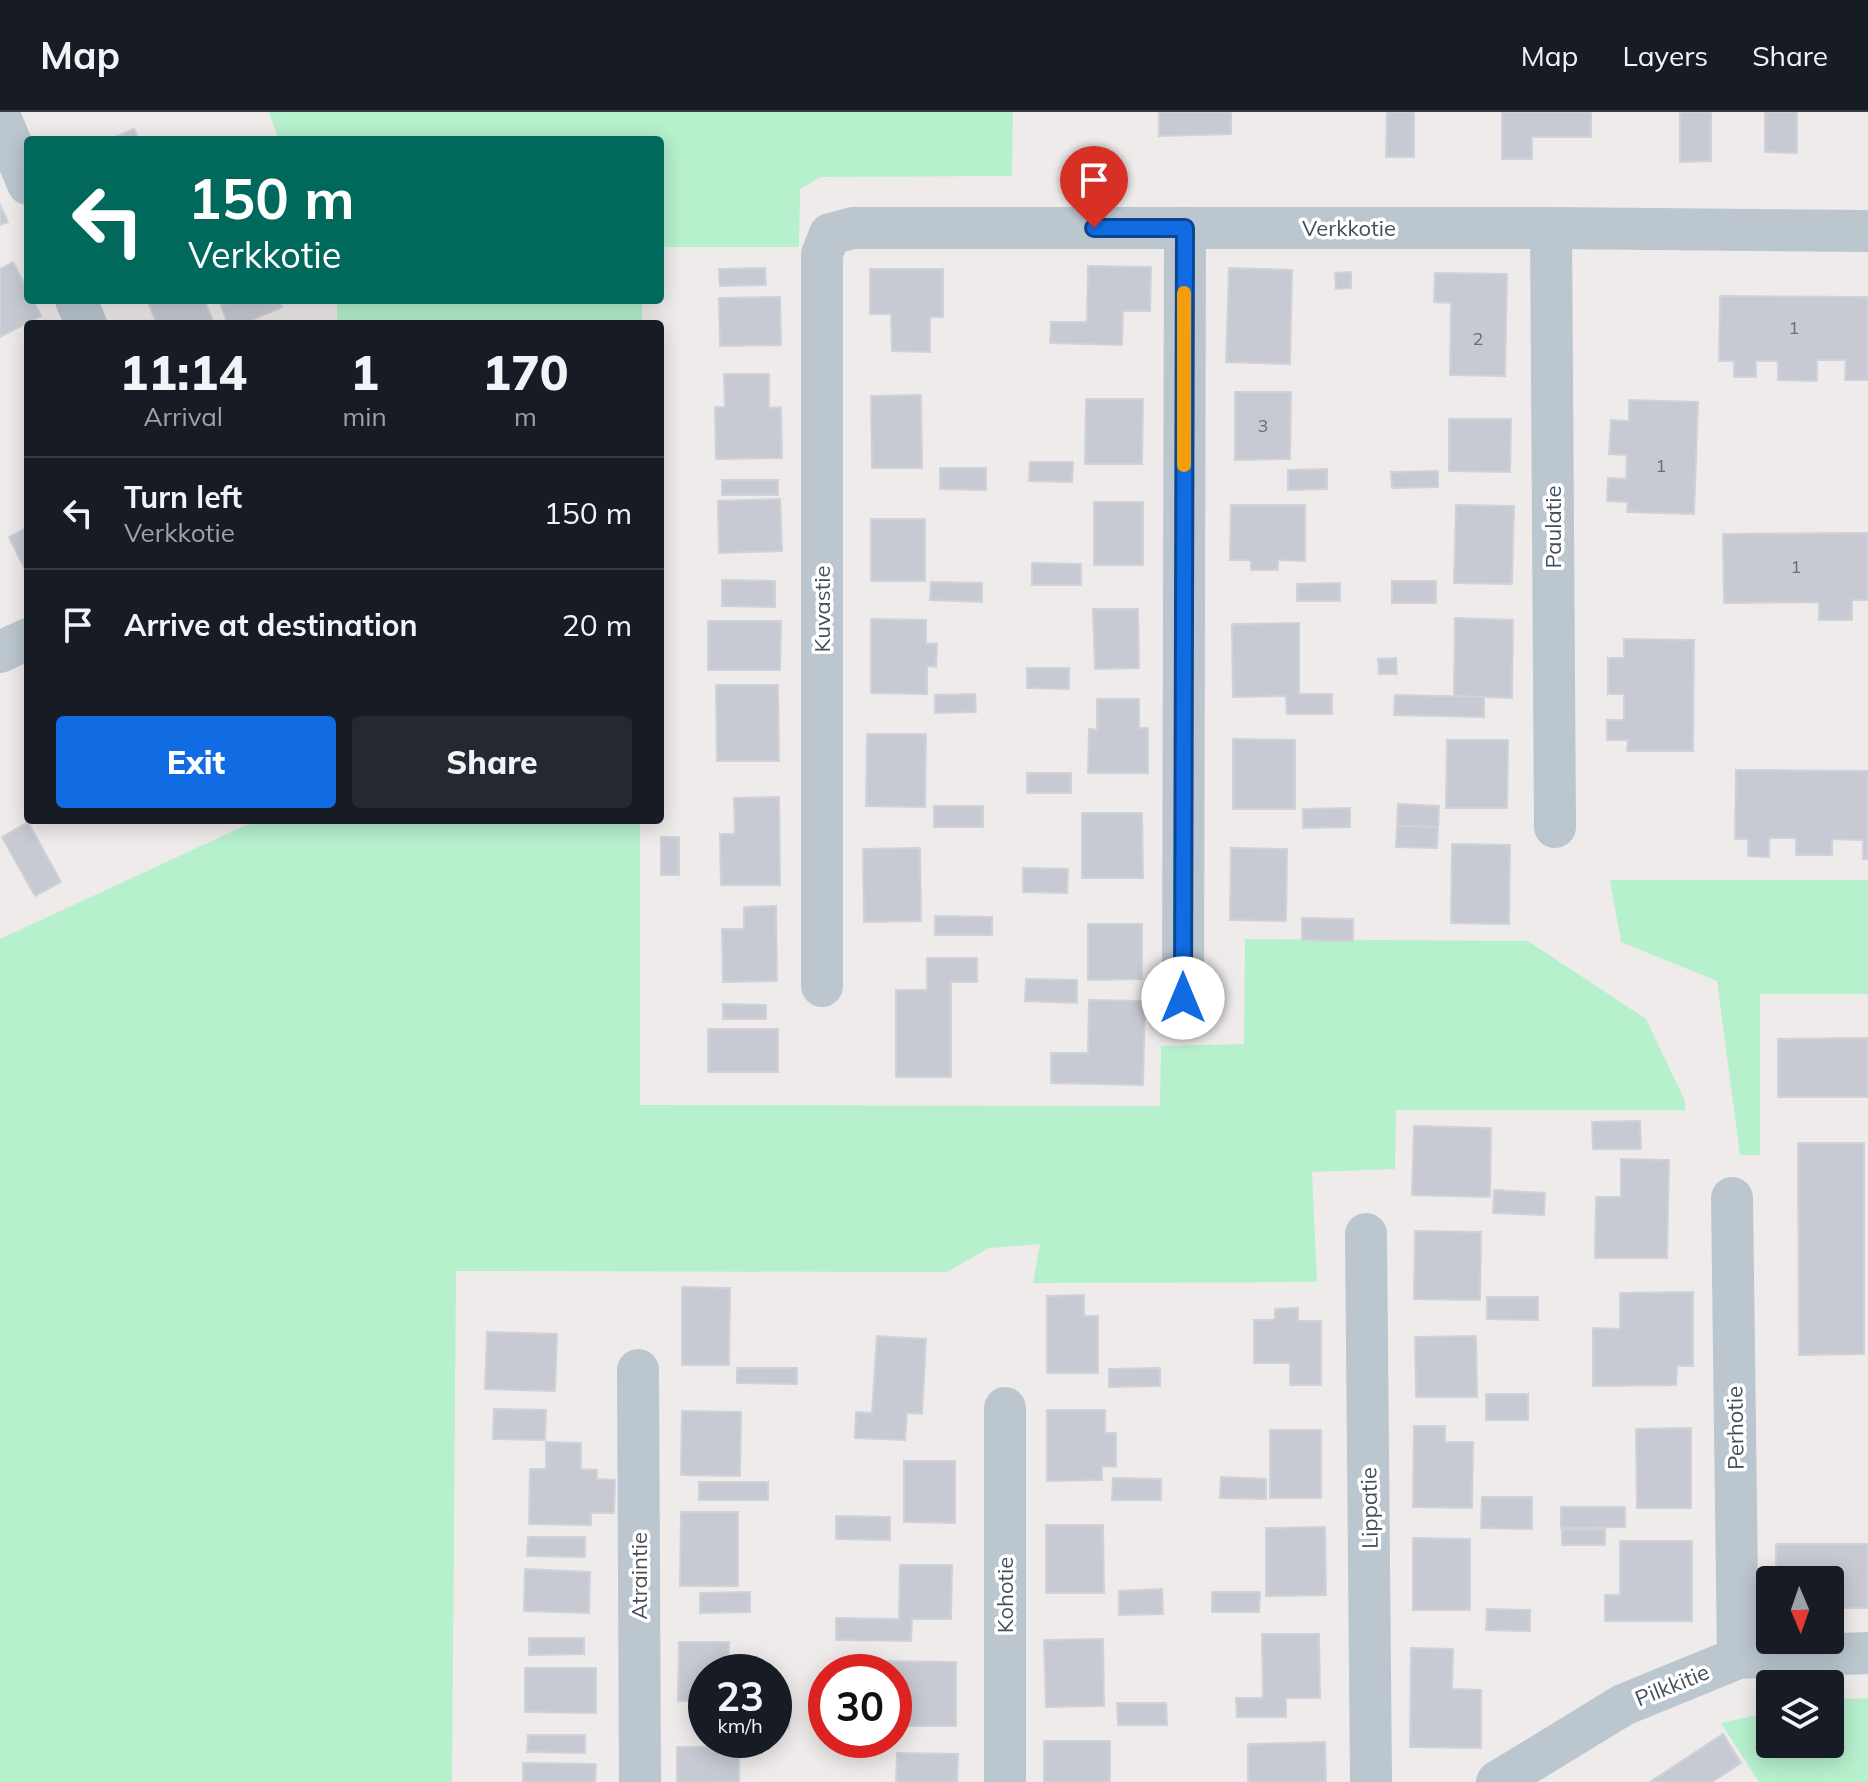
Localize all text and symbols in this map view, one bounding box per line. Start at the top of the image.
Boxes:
text: Map [40,31,120,79]
text: Map [1521,38,1578,73]
text: Layers [1622,38,1708,73]
text: Share [1752,38,1828,73]
pin [1060,146,1128,228]
icon: arrive [1072,158,1116,202]
text: 150 m [188,163,355,233]
icon: left [56,168,160,272]
street label: Verkkotie [1302,214,1396,242]
text: Verkkotie [188,232,341,277]
house number: 1 [1789,316,1799,339]
house number: 2 [1473,327,1483,350]
text: 11:14 [119,342,247,402]
text: 1 [350,342,379,402]
text: 170 [482,342,569,402]
text: Arrival [143,400,223,433]
text: min [343,400,387,433]
text: m [514,400,537,433]
house number: 3 [1258,414,1268,437]
house number: 1 [1656,454,1666,477]
text: Turn left [124,478,242,516]
street label: Paulatie [1539,485,1567,569]
icon: left [56,491,100,535]
text: 150 m [544,494,632,532]
text: Verkkotie [124,516,235,549]
house number: 1 [1791,555,1801,578]
street label: Kuvastie [808,566,836,652]
icon: arrive [56,603,100,647]
text: Arrive at destination [124,606,418,644]
text: 20 m [562,606,632,644]
button: Exit [56,716,336,808]
button: Share [352,716,632,808]
position arrow [1141,956,1225,1040]
street label: Perhotie [1720,1386,1750,1470]
street label: Lippatie [1354,1467,1384,1549]
street label: Atraintie [625,1532,653,1620]
street label: Kohotie [991,1557,1019,1633]
north arrow [1756,1566,1844,1654]
map controls [1756,1566,1844,1758]
speed limit sign: 30 [808,1654,912,1758]
street label: Pilkkitie [1631,1657,1713,1713]
button: layers [1756,1670,1844,1758]
text: 23 [716,1671,764,1721]
text: km/h [717,1713,763,1738]

